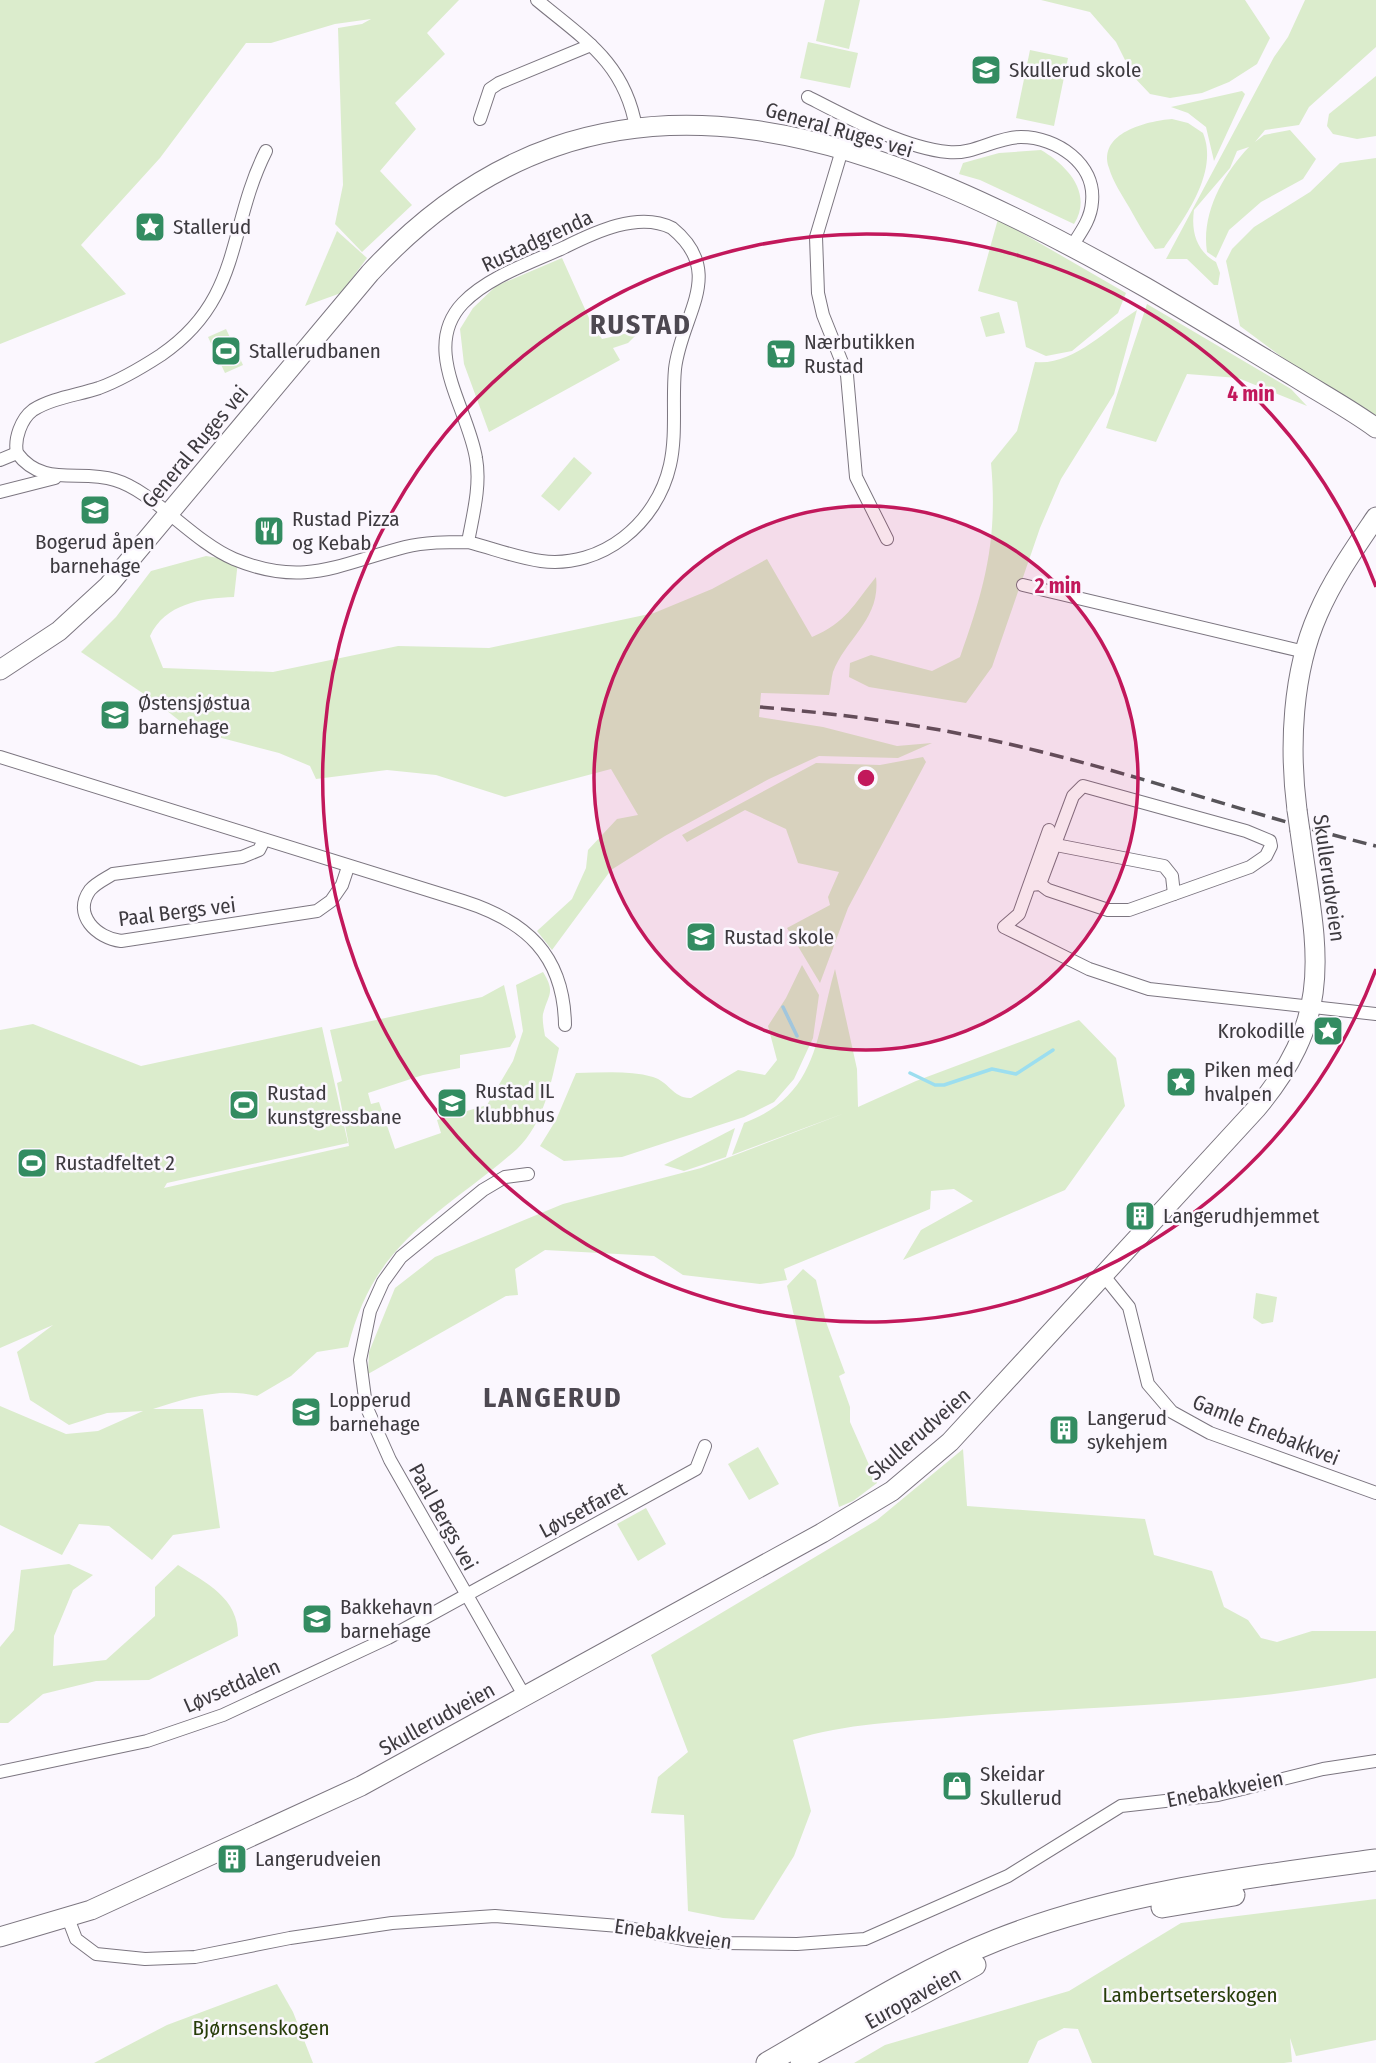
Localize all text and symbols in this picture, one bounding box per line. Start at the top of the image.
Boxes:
school or university icon: Skullerud skole [969,53,1003,87]
place label: Skullerud skole [1009,57,1141,83]
street label: General Ruges vei [762,97,916,163]
street label: Rustadgrenda [477,204,597,278]
place icon: Stallerud [133,210,167,244]
place label: Stallerud [173,214,251,240]
district label: RUSTAD [590,308,692,341]
place label: Nærbutikken Rustad [804,329,915,379]
sports icon: Stallerudbanen [209,334,243,368]
supermarket icon: Nærbutikken Rustad [764,337,798,371]
place label: Stallerudbanen [249,338,381,364]
street label: General Ruges vei [136,380,254,514]
text: 4 min [1227,381,1275,407]
school or university icon: Bogerud åpen barnehage [78,493,112,527]
place label: Rustad Pizza og Kebab [292,506,400,556]
restaurant icon: Rustad Pizza og Kebab [252,514,286,548]
place label: Bogerud åpen barnehage [35,529,155,579]
text: 2 min [1034,573,1081,599]
place label: Østensjøstua barnehage [138,690,251,740]
school or university icon: Østensjøstua barnehage [98,698,132,732]
centre of rings [854,766,878,790]
street label: Skullerudveien [1307,813,1351,943]
street label: Paal Bergs vei [117,892,237,932]
school or university icon: Rustad skole [684,920,718,954]
place label: Rustad skole [724,924,834,950]
place icon: Krokodille [1311,1014,1345,1048]
place label: Krokodille [1218,1018,1305,1044]
place label: Piken med hvalpen [1204,1057,1294,1107]
place icon: Piken med hvalpen [1164,1065,1198,1099]
place label: Rustad IL klubbhus [475,1078,555,1128]
place label: Rustad kunstgressbane [267,1080,402,1130]
school or university icon: Rustad IL klubbhus [435,1086,469,1120]
sports icon: Rustad kunstgressbane [227,1088,261,1122]
sports icon: Rustadfeltet 2 [15,1146,49,1180]
place label: Rustadfeltet 2 [55,1150,175,1176]
building icon: Langerudhjemmet [1123,1199,1157,1233]
place label: Langerudhjemmet [1163,1203,1319,1229]
district label: LANGERUD [483,1381,623,1414]
street label: Skullerudveien [862,1382,976,1486]
place label: Lopperud barnehage [329,1387,420,1437]
street label: Gamle Enebakkvei [1189,1389,1343,1471]
school or university icon: Lopperud barnehage [289,1395,323,1429]
place label: Langerud sykehjem [1087,1405,1168,1455]
building icon: Langerud sykehjem [1047,1413,1081,1447]
street label: Paal Bergs vei [403,1459,483,1575]
street label: Løvsetfaret [535,1476,631,1544]
place label: Bakkehavn barnehage [340,1594,433,1644]
school or university icon: Bakkehavn barnehage [300,1602,334,1636]
street label: Løvsetdalen [180,1653,284,1719]
street label: Skullerudveien [375,1677,499,1761]
place label: Skeidar Skullerud [980,1761,1062,1811]
street label: Enebakkveien [1164,1765,1286,1813]
shop icon: Skeidar Skullerud [940,1769,974,1803]
building icon: Langerudveien [215,1842,249,1876]
place label: Langerudveien [255,1846,381,1872]
street label: Enebakkveien [613,1913,733,1955]
street label: Europaveien [860,1961,966,2035]
park label: Lambertseterskogen [1102,1982,1278,2008]
park label: Bjørnsenskogen [192,2015,330,2041]

